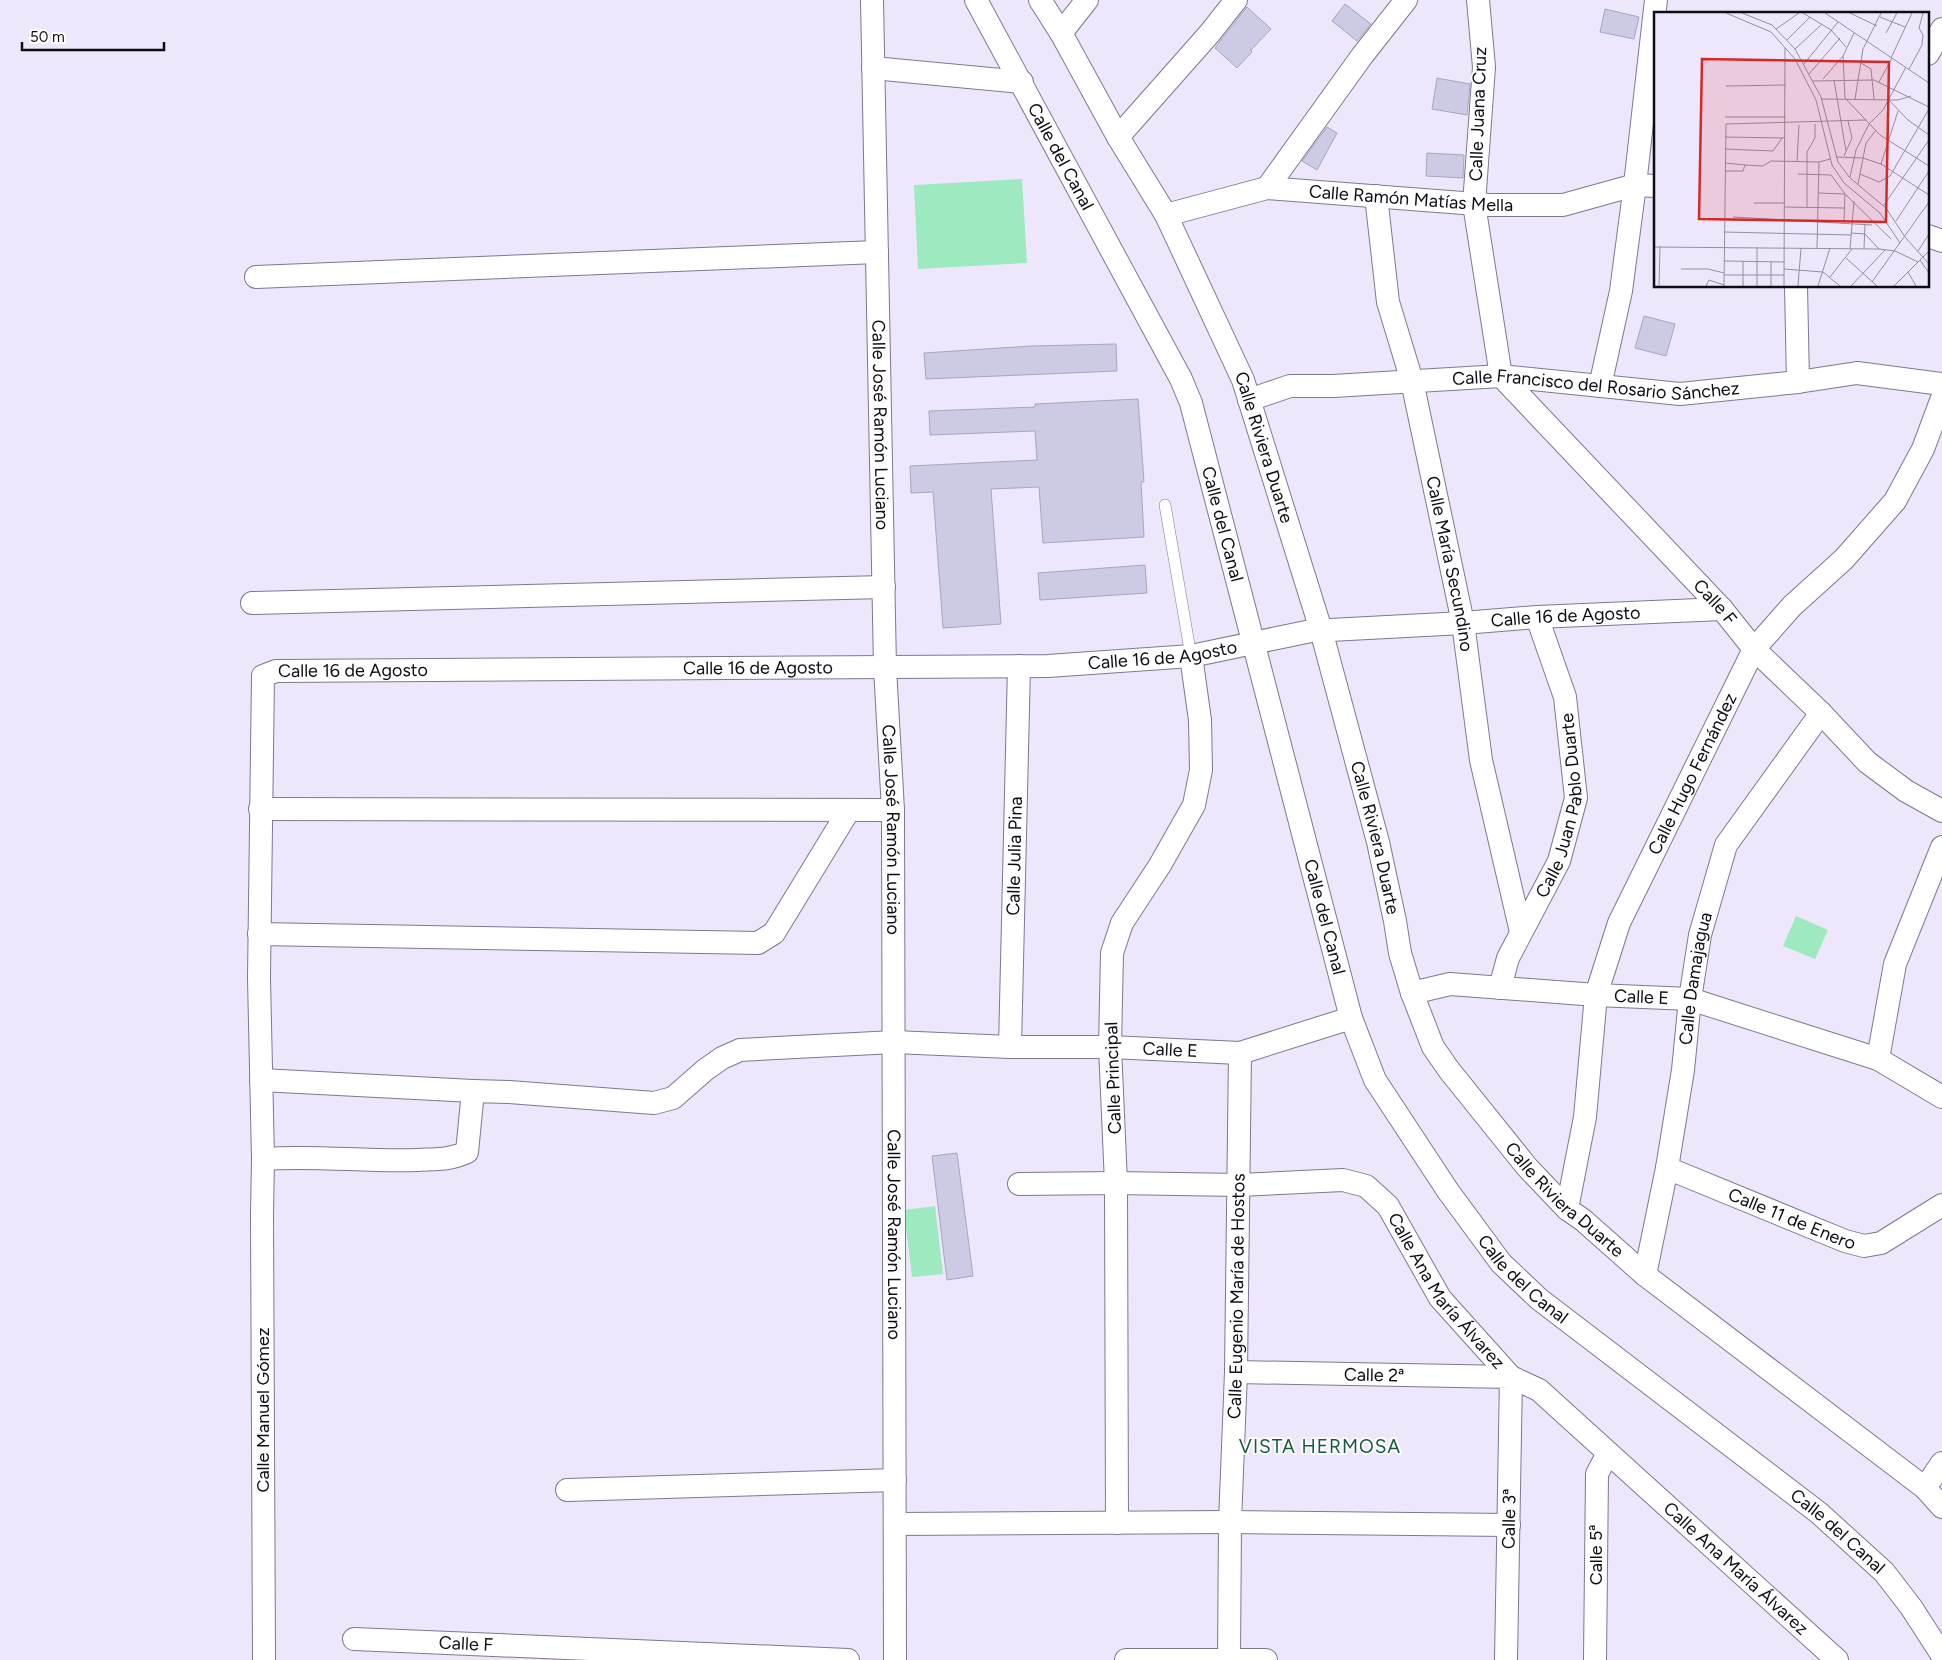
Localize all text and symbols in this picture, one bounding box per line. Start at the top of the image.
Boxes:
inset map [1654,12,1930,288]
scale bar [22,20,165,52]
text: 50 m [30,28,65,46]
street label: Calle Juana Cruz [1465,46,1491,182]
street label: Calle del Canal [1023,99,1099,214]
street label: Calle Ramón Matías Mella [1308,180,1513,216]
street label: Calle José Ramón Luciano [867,319,893,530]
street label: Calle Francisco del Rosario Sánchez [1452,365,1741,405]
street label: Calle Riviera Duarte [1230,368,1298,526]
street label: Calle del Canal [1197,464,1248,584]
street label: Calle María Secundino [1421,474,1478,653]
street label: Calle F [1689,575,1741,629]
street label: Calle 16 de Agosto [1490,602,1641,632]
street label: Calle 16 de Agosto [1087,636,1239,674]
street label: Calle 16 de Agosto [683,656,833,679]
street label: Calle 16 de Agosto [278,659,428,682]
street label: Calle Hugo Fernández [1643,689,1742,858]
street label: Calle Juan Pablo Duarte [1531,712,1587,901]
street label: Calle José Ramón Luciano [877,724,904,935]
street label: Calle Riviera Duarte [1346,759,1404,917]
street label: Calle Julia Pina [1002,796,1027,916]
street label: Calle del Canal [1299,857,1350,977]
street label: Calle Damajagua [1675,909,1717,1046]
street label: Calle E [1614,985,1669,1009]
street label: Calle Principal [1100,1021,1126,1135]
street label: Calle E [1142,1038,1198,1062]
street label: Calle José Ramón Luciano [883,1129,905,1340]
street label: Calle Riviera Duarte [1500,1138,1629,1262]
street label: Calle Eugenio María de Hostos [1223,1173,1249,1419]
street label: Calle 11 de Enero [1725,1183,1858,1254]
street label: Calle Ana María Álvarez [1383,1209,1510,1374]
street label: Calle del Canal [1473,1230,1573,1328]
street label: Calle Manuel Gómez [252,1327,274,1493]
street label: Calle 2ª [1344,1363,1404,1387]
district label: VISTA HERMOSA [1239,1435,1401,1458]
street label: Calle del Canal [1786,1484,1890,1579]
street label: Calle 3ª [1497,1489,1521,1549]
street label: Calle Ana María Álvarez [1659,1497,1813,1640]
street label: Calle 5ª [1585,1525,1607,1585]
street label: Calle F [438,1632,494,1656]

